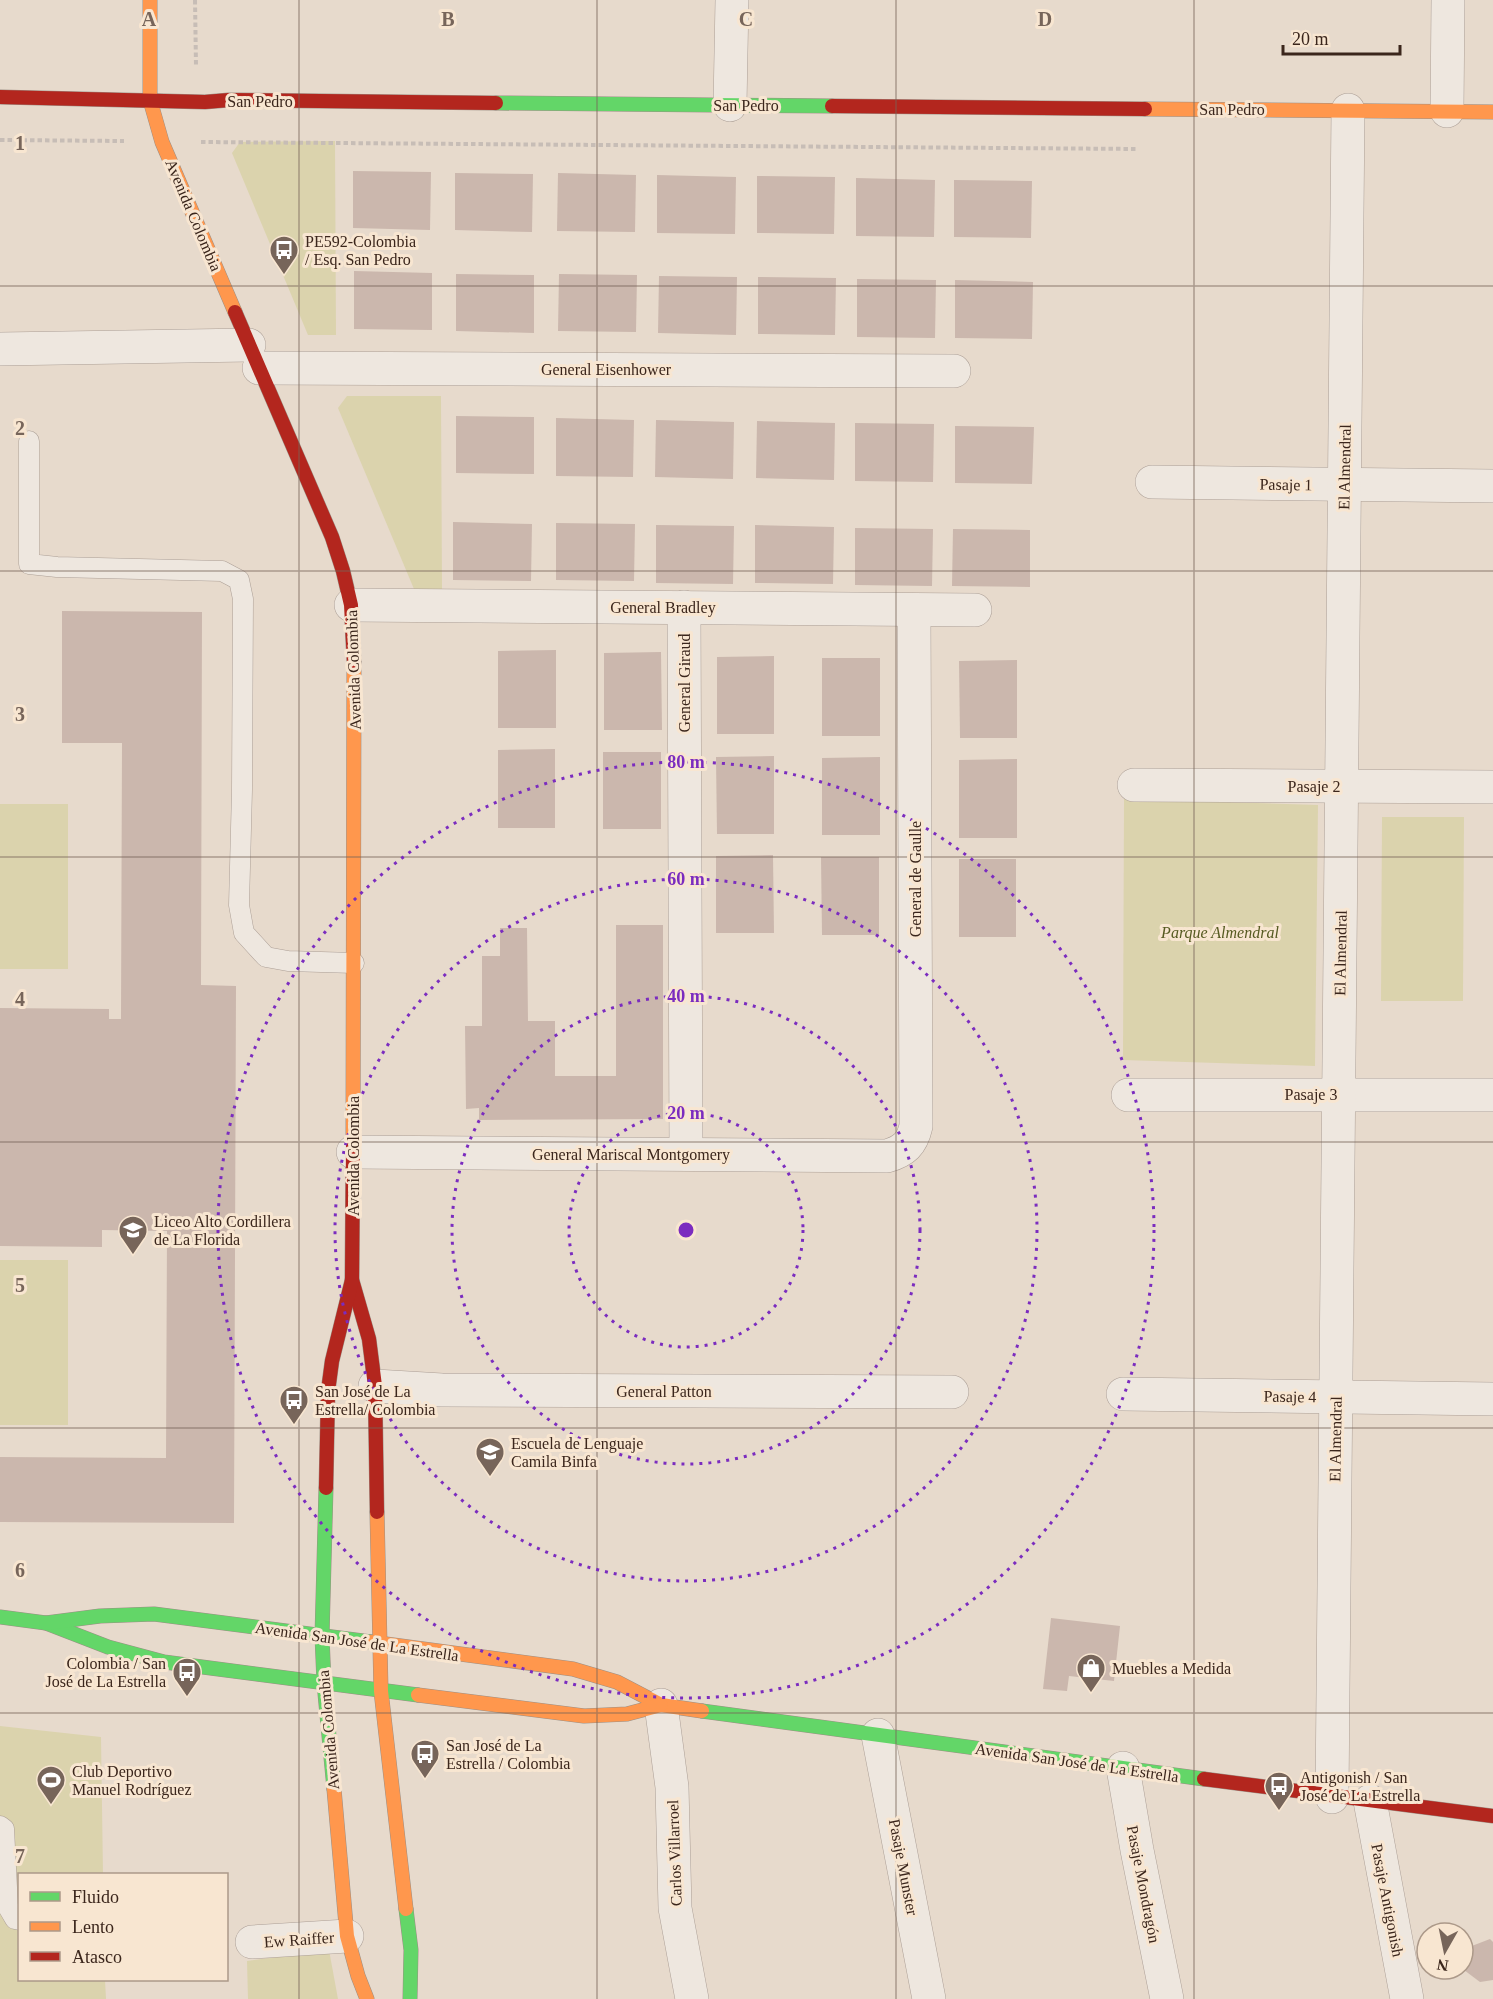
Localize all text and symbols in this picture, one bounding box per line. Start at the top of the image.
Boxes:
text: A [142,8,157,30]
text: B [441,8,455,30]
text: C [739,8,753,30]
text: D [1038,8,1052,30]
scale bar [1283,18,1400,56]
text: 20 m [1292,29,1329,49]
street label: San Pedro [227,93,293,110]
street label: San Pedro [713,97,779,114]
street label: San Pedro [1199,101,1265,118]
text: 1 [15,132,25,154]
street label: Avenida Colombia [162,157,225,274]
place label: PE592-Colombia / Esq. San Pedro [305,233,416,269]
bus stop icon: PE592-Colombia / Esq. San Pedro [268,234,300,276]
street label: General Eisenhower [541,361,672,378]
text: 2 [15,417,25,439]
street label: El Almendral [1335,423,1354,510]
street label: Pasaje 1 [1259,476,1313,494]
street label: General Bradley [610,599,716,617]
street label: Avenida Colombia [343,610,364,730]
street label: General Giraud [676,633,693,733]
text: 3 [15,703,25,725]
text: 80 m [667,752,705,772]
street label: Pasaje 2 [1288,778,1340,796]
street label: General de Gaulle [907,821,924,937]
text: 60 m [667,869,705,889]
street label: El Almendral [1331,909,1350,996]
park label: Parque Almendral [1160,924,1279,942]
text: 40 m [667,986,705,1006]
text: 4 [15,988,25,1010]
street label: Pasaje 3 [1285,1086,1337,1104]
street label: Avenida Colombia [345,1096,362,1216]
text: 20 m [667,1103,705,1123]
street label: General Mariscal Montgomery [532,1146,730,1164]
place label: Liceo Alto Cordillera de La Florida [154,1213,291,1248]
school or university icon: Liceo Alto Cordillera de La Florida [117,1214,149,1256]
centre of rings [676,1220,696,1240]
text: 5 [15,1274,25,1296]
place label: San José de La Estrella/ Colombia [315,1383,435,1418]
street label: General Patton [616,1383,712,1400]
bus stop icon: San José de La Estrella/ Colombia [278,1384,310,1426]
street label: Pasaje 4 [1263,1388,1317,1406]
street label: El Almendral [1326,1395,1345,1482]
place label: Escuela de Lenguaje Camila Binfa [511,1435,643,1470]
school or university icon: Escuela de Lenguaje Camila Binfa [474,1436,506,1478]
text: 6 [15,1559,25,1581]
street label: Avenida San José de La Estrella [254,1619,460,1664]
shop icon: Muebles a Medida [1075,1652,1107,1694]
place label: Colombia / San José de La Estrella [46,1655,166,1690]
bus stop icon: Colombia / San José de La Estrella [171,1656,203,1698]
place label: Muebles a Medida [1112,1660,1231,1677]
street label: Avenida Colombia [315,1669,342,1791]
place label: San José de La Estrella / Colombia [446,1737,570,1772]
bus stop icon: San José de La Estrella / Colombia [409,1738,441,1780]
street label: Avenida San José de La Estrella [974,1740,1180,1785]
place label: Club Deportivo Manuel Rodríguez [72,1763,192,1799]
sports icon: Club Deportivo Manuel Rodríguez [35,1764,67,1806]
place label: Antigonish / San José de La Estrella [1300,1769,1420,1804]
bus stop icon: Antigonish / San José de La Estrella [1263,1770,1295,1812]
street label: Carlos Villarroel [664,1799,685,1907]
street label: Pasaje Munster [885,1817,921,1918]
street label: Pasaje Mondragón [1123,1824,1163,1945]
street label: Pasaje Antigonish [1367,1842,1407,1958]
text: 7 [15,1845,25,1867]
legend [18,1873,228,1981]
text: Fluido [72,1887,119,1907]
text: Lento [72,1917,114,1937]
north arrow [1415,1921,1475,1981]
street label: Ew Raiffer [263,1929,335,1950]
text: Atasco [72,1947,122,1967]
text: N [1435,1956,1450,1975]

